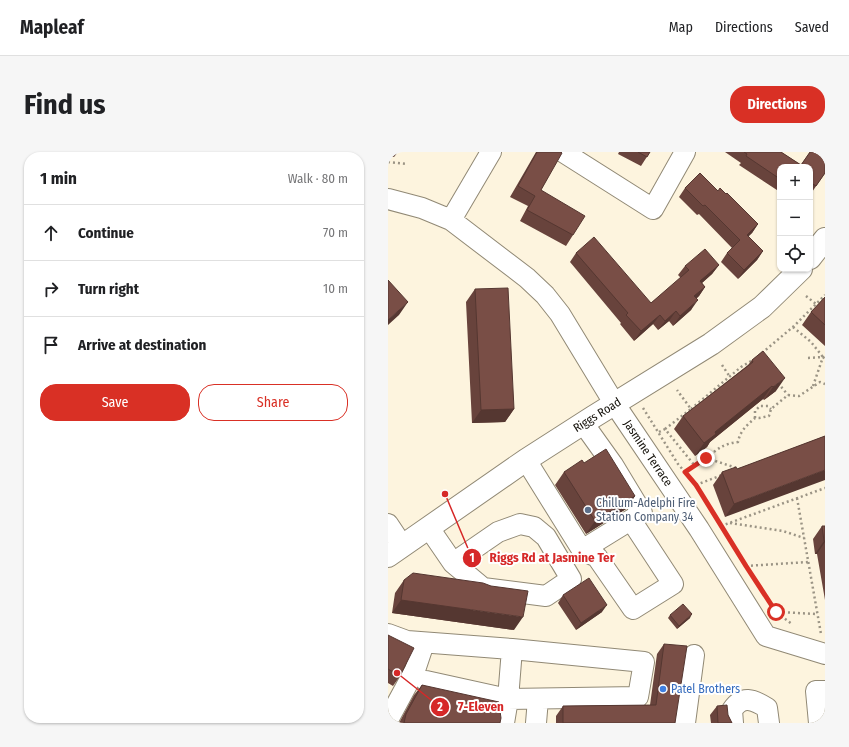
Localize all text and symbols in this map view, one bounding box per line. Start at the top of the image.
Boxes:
text: Mapleaf [20,16,84,39]
text: Map [669,19,693,36]
text: Directions [715,19,773,36]
text: Saved [795,19,829,36]
button: Directions [730,86,825,123]
text: Find us [24,88,106,121]
map controls [777,164,813,272]
button: + [777,164,813,200]
text: 1 min [40,168,77,189]
text: Walk · 80 m [288,171,348,186]
button: − [777,200,813,236]
icon: ahead [40,222,62,244]
text: Continue [78,224,134,242]
text: 70 m [323,225,348,240]
button: locate [777,236,813,272]
icon: right [40,278,62,300]
text: Turn right [78,280,139,298]
text: 10 m [323,281,348,296]
icon: arrive [40,334,62,356]
text: Arrive at destination [78,336,206,354]
button: Save [40,384,190,421]
button: Share [198,384,348,421]
street label: Riggs Road [571,395,623,435]
street label: Jasmine Terrace [621,417,675,489]
route end [697,449,715,467]
place label: Chillum-Adelphi Fire Station Company 34 [596,496,696,524]
marker: Chillum-Adelphi Fire Station Company 34 [583,505,593,515]
callout: Riggs Rd at Jasmine Ter [462,545,622,570]
text: Riggs Rd at Jasmine Ter [490,550,615,565]
text: 1 [469,551,475,565]
route start [767,603,785,621]
place label: Patel Brothers [671,682,740,696]
marker: Patel Brothers [658,684,668,694]
callout: 7-Eleven [430,694,512,719]
text: 7-Eleven [458,699,504,714]
text: 2 [436,700,443,714]

